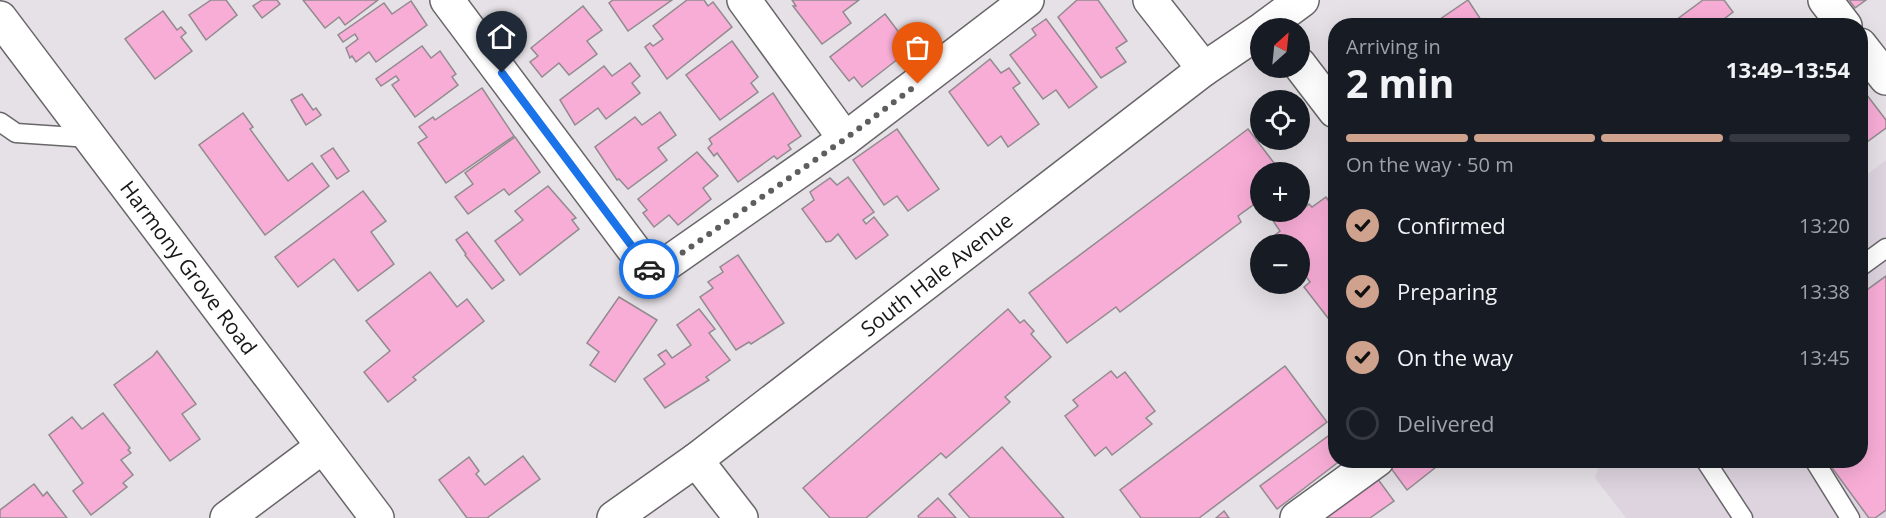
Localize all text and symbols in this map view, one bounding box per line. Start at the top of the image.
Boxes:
pin [476,11,527,73]
north arrow [1250,18,1310,78]
map controls [1250,18,1310,294]
icon: home [485,20,518,53]
pin [892,22,943,84]
icon: bag [901,31,934,64]
text: Arriving in [1346,33,1441,60]
text: 13:49–13:54 [1726,54,1850,84]
text: 2 min [1346,56,1454,109]
button: locate [1250,90,1310,150]
text: On the way · 50 m [1346,151,1514,178]
button: + [1250,162,1310,222]
street label: Harmony Grove Road [114,175,263,360]
street label: South Hale Avenue [855,206,1018,342]
icon: check [1346,209,1379,242]
text: Confirmed [1397,210,1506,240]
text: 13:20 [1799,212,1850,239]
button: − [1250,234,1310,294]
courier [619,239,679,299]
icon: car [633,253,666,286]
icon: check [1346,275,1379,308]
text: Preparing [1397,276,1497,306]
text: 13:38 [1799,278,1850,305]
icon: check [1346,341,1379,374]
text: On the way [1397,342,1513,372]
text: 13:45 [1799,344,1850,371]
text: Delivered [1397,408,1495,438]

